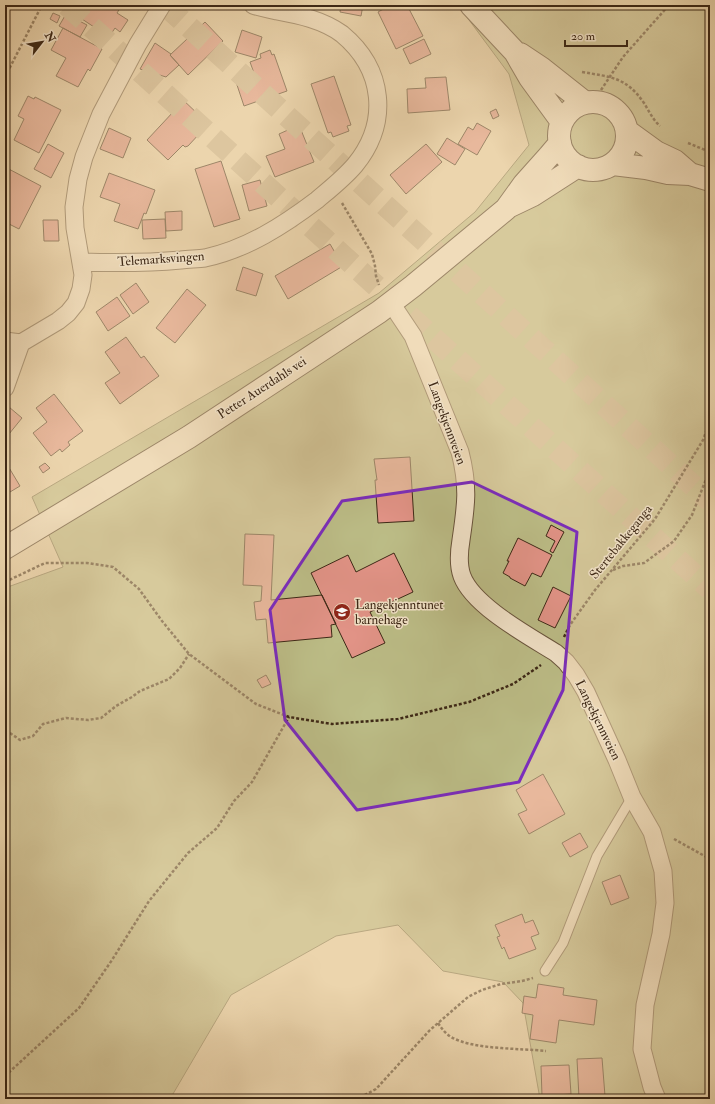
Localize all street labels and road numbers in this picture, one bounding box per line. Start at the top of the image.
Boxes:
street label: Telemarksvingen [117,248,205,270]
street label: Petter Auerdahls vei [215,353,310,423]
street label: Langekjennveien [425,379,470,467]
street label: Stertebakkeganga [586,501,656,582]
street label: Langekjennveien [572,677,625,763]

